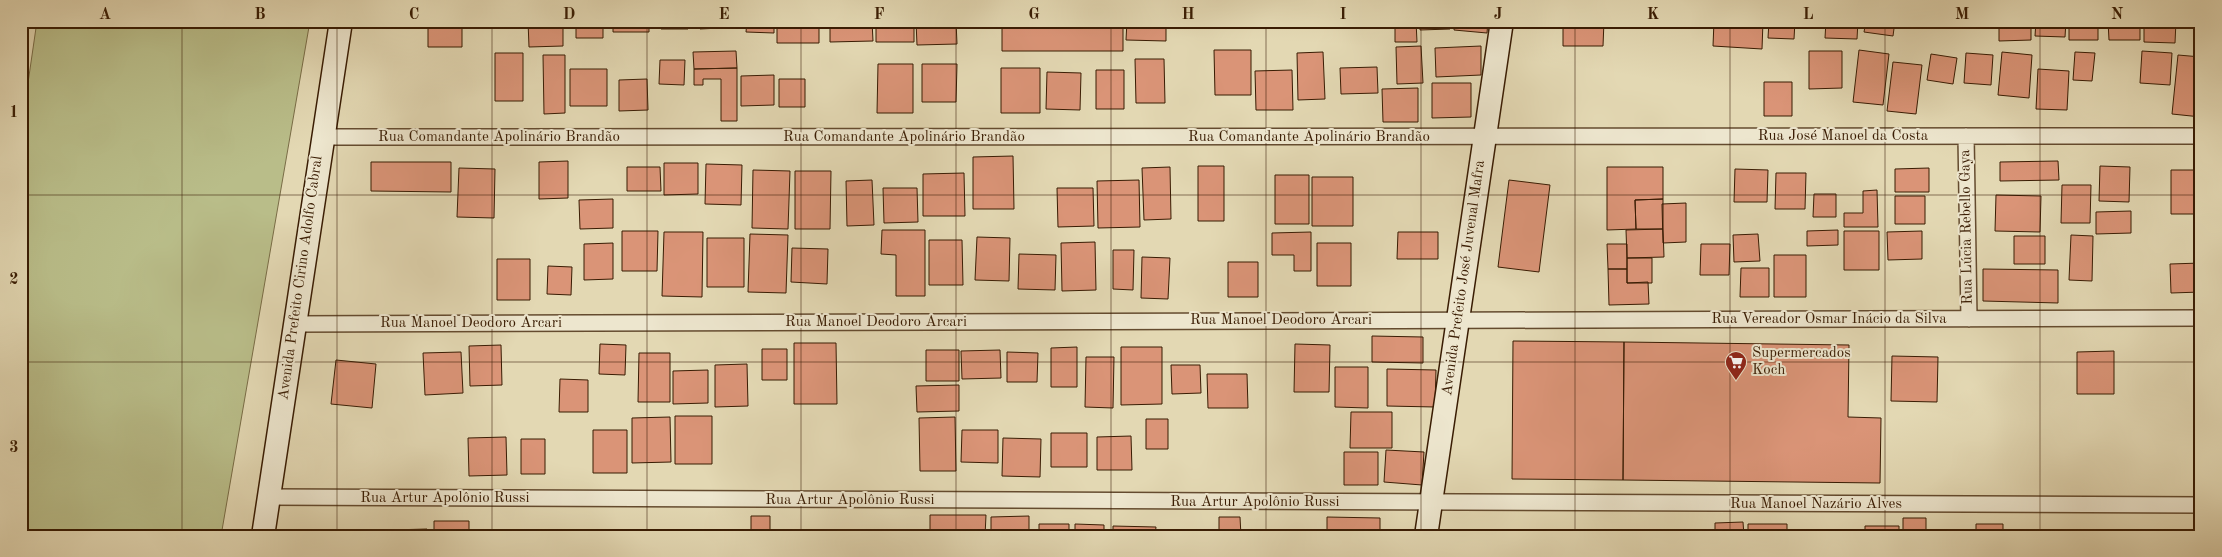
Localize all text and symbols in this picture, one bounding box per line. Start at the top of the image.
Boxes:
text: A [99,7,111,23]
text: B [254,7,266,23]
text: C [409,7,419,23]
text: D [563,7,575,23]
text: E [718,7,730,23]
text: F [874,7,885,23]
text: G [1028,7,1040,23]
text: H [1181,7,1195,23]
text: I [1339,7,1347,23]
text: J [1494,7,1503,23]
text: K [1647,7,1659,23]
text: L [1803,7,1814,23]
text: M [1955,7,1969,23]
text: N [2111,7,2124,23]
text: 1 [9,105,19,121]
street label: Rua José Manoel da Costa [1758,129,1929,144]
street label: Rua Comandante Apolinário Brandão [378,130,620,145]
street label: Rua Comandante Apolinário Brandão [783,130,1025,145]
street label: Rua Comandante Apolinário Brandão [1188,130,1430,145]
street label: Rua Lúcia Rebello Gaya [1958,149,1976,305]
street label: Avenida Prefeito Cirino Adolfo Cabral [276,155,326,401]
street label: Avenida Prefeito José Juvenal Mafra [1440,159,1488,397]
text: 2 [9,272,19,288]
street label: Rua Vereador Osmar Inácio da Silva [1711,312,1947,327]
street label: Rua Manoel Deodoro Arcari [1190,313,1372,328]
street label: Rua Manoel Deodoro Arcari [785,315,967,330]
street label: Rua Manoel Deodoro Arcari [380,316,562,331]
place label: Supermercados Koch [1752,346,1851,378]
supermarket icon: Supermercados Koch [1724,350,1748,381]
text: 3 [9,440,19,456]
street label: Rua Artur Apolônio Russi [360,491,530,506]
street label: Rua Artur Apolônio Russi [765,493,935,508]
street label: Rua Artur Apolônio Russi [1170,495,1340,510]
street label: Rua Manoel Nazário Alves [1730,497,1902,512]

